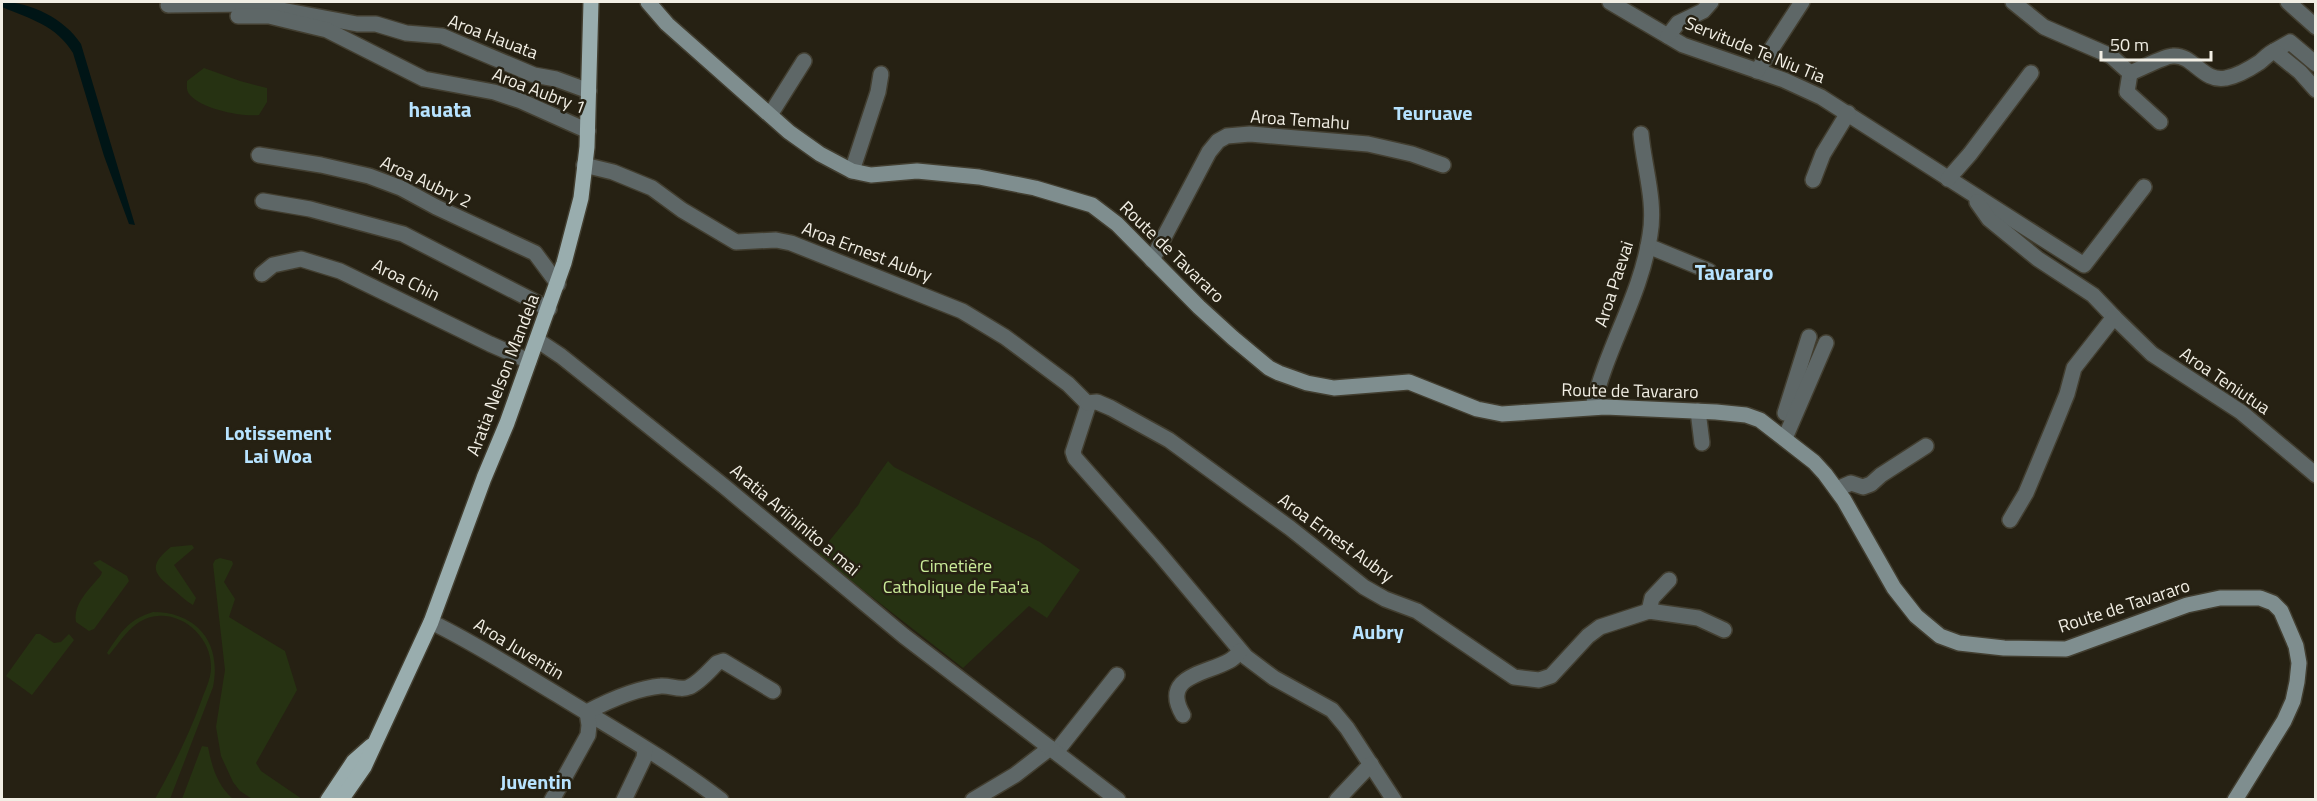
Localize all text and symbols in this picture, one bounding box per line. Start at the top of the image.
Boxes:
street label: Aroa Hauata [444,7,542,66]
street label: Servitude Te Niu Tia [1681,9,1829,90]
scale bar [2101,24,2210,62]
text: 50 m [2110,31,2149,58]
street label: Aroa Aubry 1 [489,60,590,121]
district label: hauata [408,93,472,125]
district label: Teuruave [1393,97,1473,128]
street label: Aroa Temahu [1249,103,1351,136]
street label: Aroa Aubry 2 [376,149,476,214]
street label: Route de Tavararo [1114,194,1231,309]
street label: Aroa Ernest Aubry [798,214,936,289]
street label: Aroa Paevai [1587,237,1640,330]
street label: Aroa Chin [368,252,445,308]
district label: Tavararo [1695,256,1773,288]
street label: Aratia Nelson Mandela [459,290,546,460]
street label: Aroa Teniutua [2175,340,2276,421]
street label: Route de Tavararo [1561,376,1699,405]
district label: Lotissement Lai Woa [225,417,331,471]
street label: Aratia Ariininito a mai [725,457,866,582]
street label: Aroa Ernest Aubry [1273,486,1400,589]
park label: Cimetière Catholique de Faa'a [883,552,1029,600]
street label: Route de Tavararo [2054,572,2193,640]
street label: Aroa Juventin [469,611,570,686]
district label: Aubry [1352,616,1404,647]
district label: Juventin [500,766,572,797]

